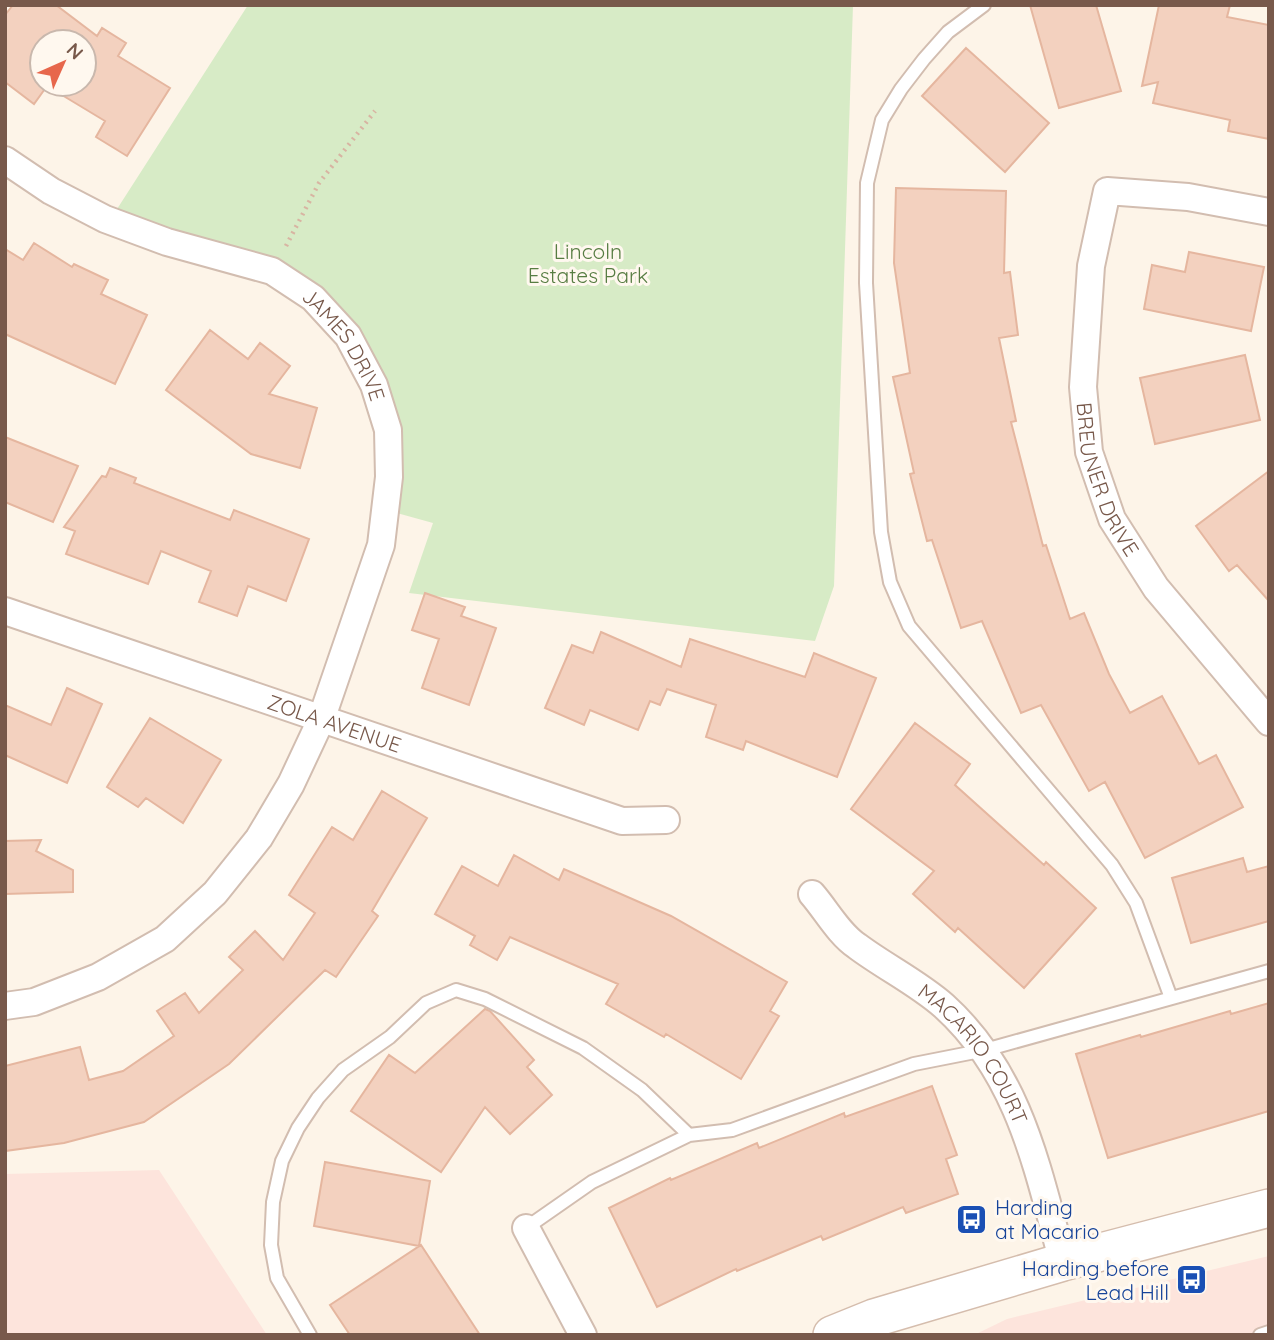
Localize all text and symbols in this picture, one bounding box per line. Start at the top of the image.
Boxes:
north arrow [28,28,98,98]
text: N [62,38,88,64]
park label: Lincoln Estates Park [528,238,648,288]
street label: JAMES DRIVE [298,282,391,404]
street label: BREUNER DRIVE [1071,401,1145,561]
street label: ZOLA AVENUE [264,688,405,758]
street label: MACARIO COURT [913,978,1034,1128]
place label: Harding at Macario [995,1194,1100,1244]
bus stop icon: Harding at Macario [955,1202,989,1236]
place label: Harding before Lead Hill [1022,1255,1169,1305]
bus stop icon: Harding before Lead Hill [1175,1263,1209,1297]

